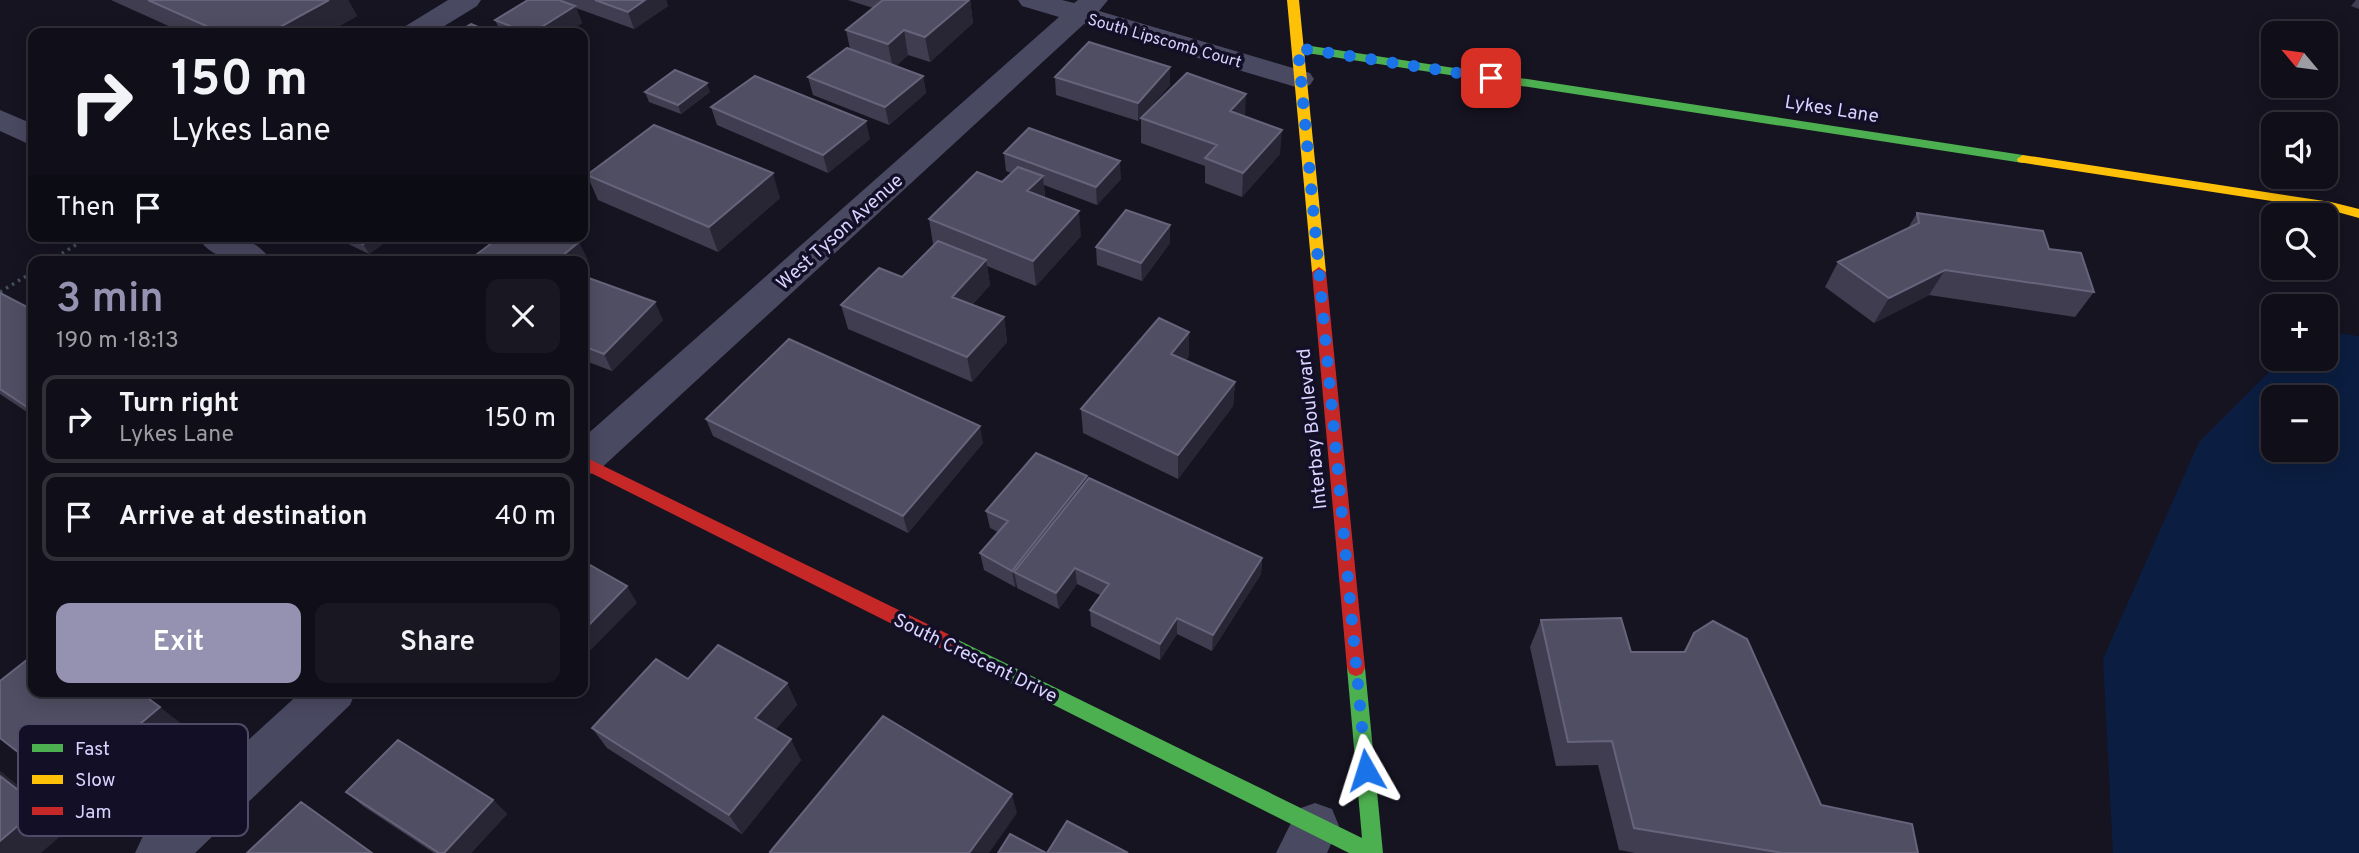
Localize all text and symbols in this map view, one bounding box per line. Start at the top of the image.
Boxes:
street label: South Lipscomb Court [1085,10,1244,73]
north arrow [2261,21,2338,98]
map controls [2261,21,2338,462]
pin [1461,48,1521,108]
text: 150 m [171,51,308,113]
icon: right [56,56,147,147]
icon: arrive [1472,59,1510,97]
street label: Lykes Lane [1783,91,1880,129]
text: Lykes Lane [171,112,331,152]
button: sound [2261,112,2338,189]
street label: West Tyson Avenue [772,169,909,296]
icon: arrive [129,189,167,227]
text: Then [56,192,115,225]
button: search [2261,203,2338,280]
text: 3 min [56,274,164,327]
button: close [486,279,560,353]
button: + [2261,294,2338,371]
text: 190 m · 18:13 [56,327,179,356]
street label: Interbay Boulevard [1293,347,1333,511]
button: − [2261,385,2338,462]
text: Turn right [119,388,239,421]
icon: right [60,400,98,438]
text: 150 m [485,403,556,436]
text: Lykes Lane [119,421,234,450]
icon: arrive [60,498,98,536]
text: Arrive at destination [119,501,367,534]
text: 40 m [495,501,556,534]
button: Exit [56,603,301,683]
button: Share [315,603,560,683]
street label: South Crescent Drive [889,609,1061,709]
legend [18,724,248,836]
position arrow [1329,733,1403,807]
text: Fast [75,738,110,762]
text: Slow [75,769,115,793]
text: Jam [75,801,112,825]

